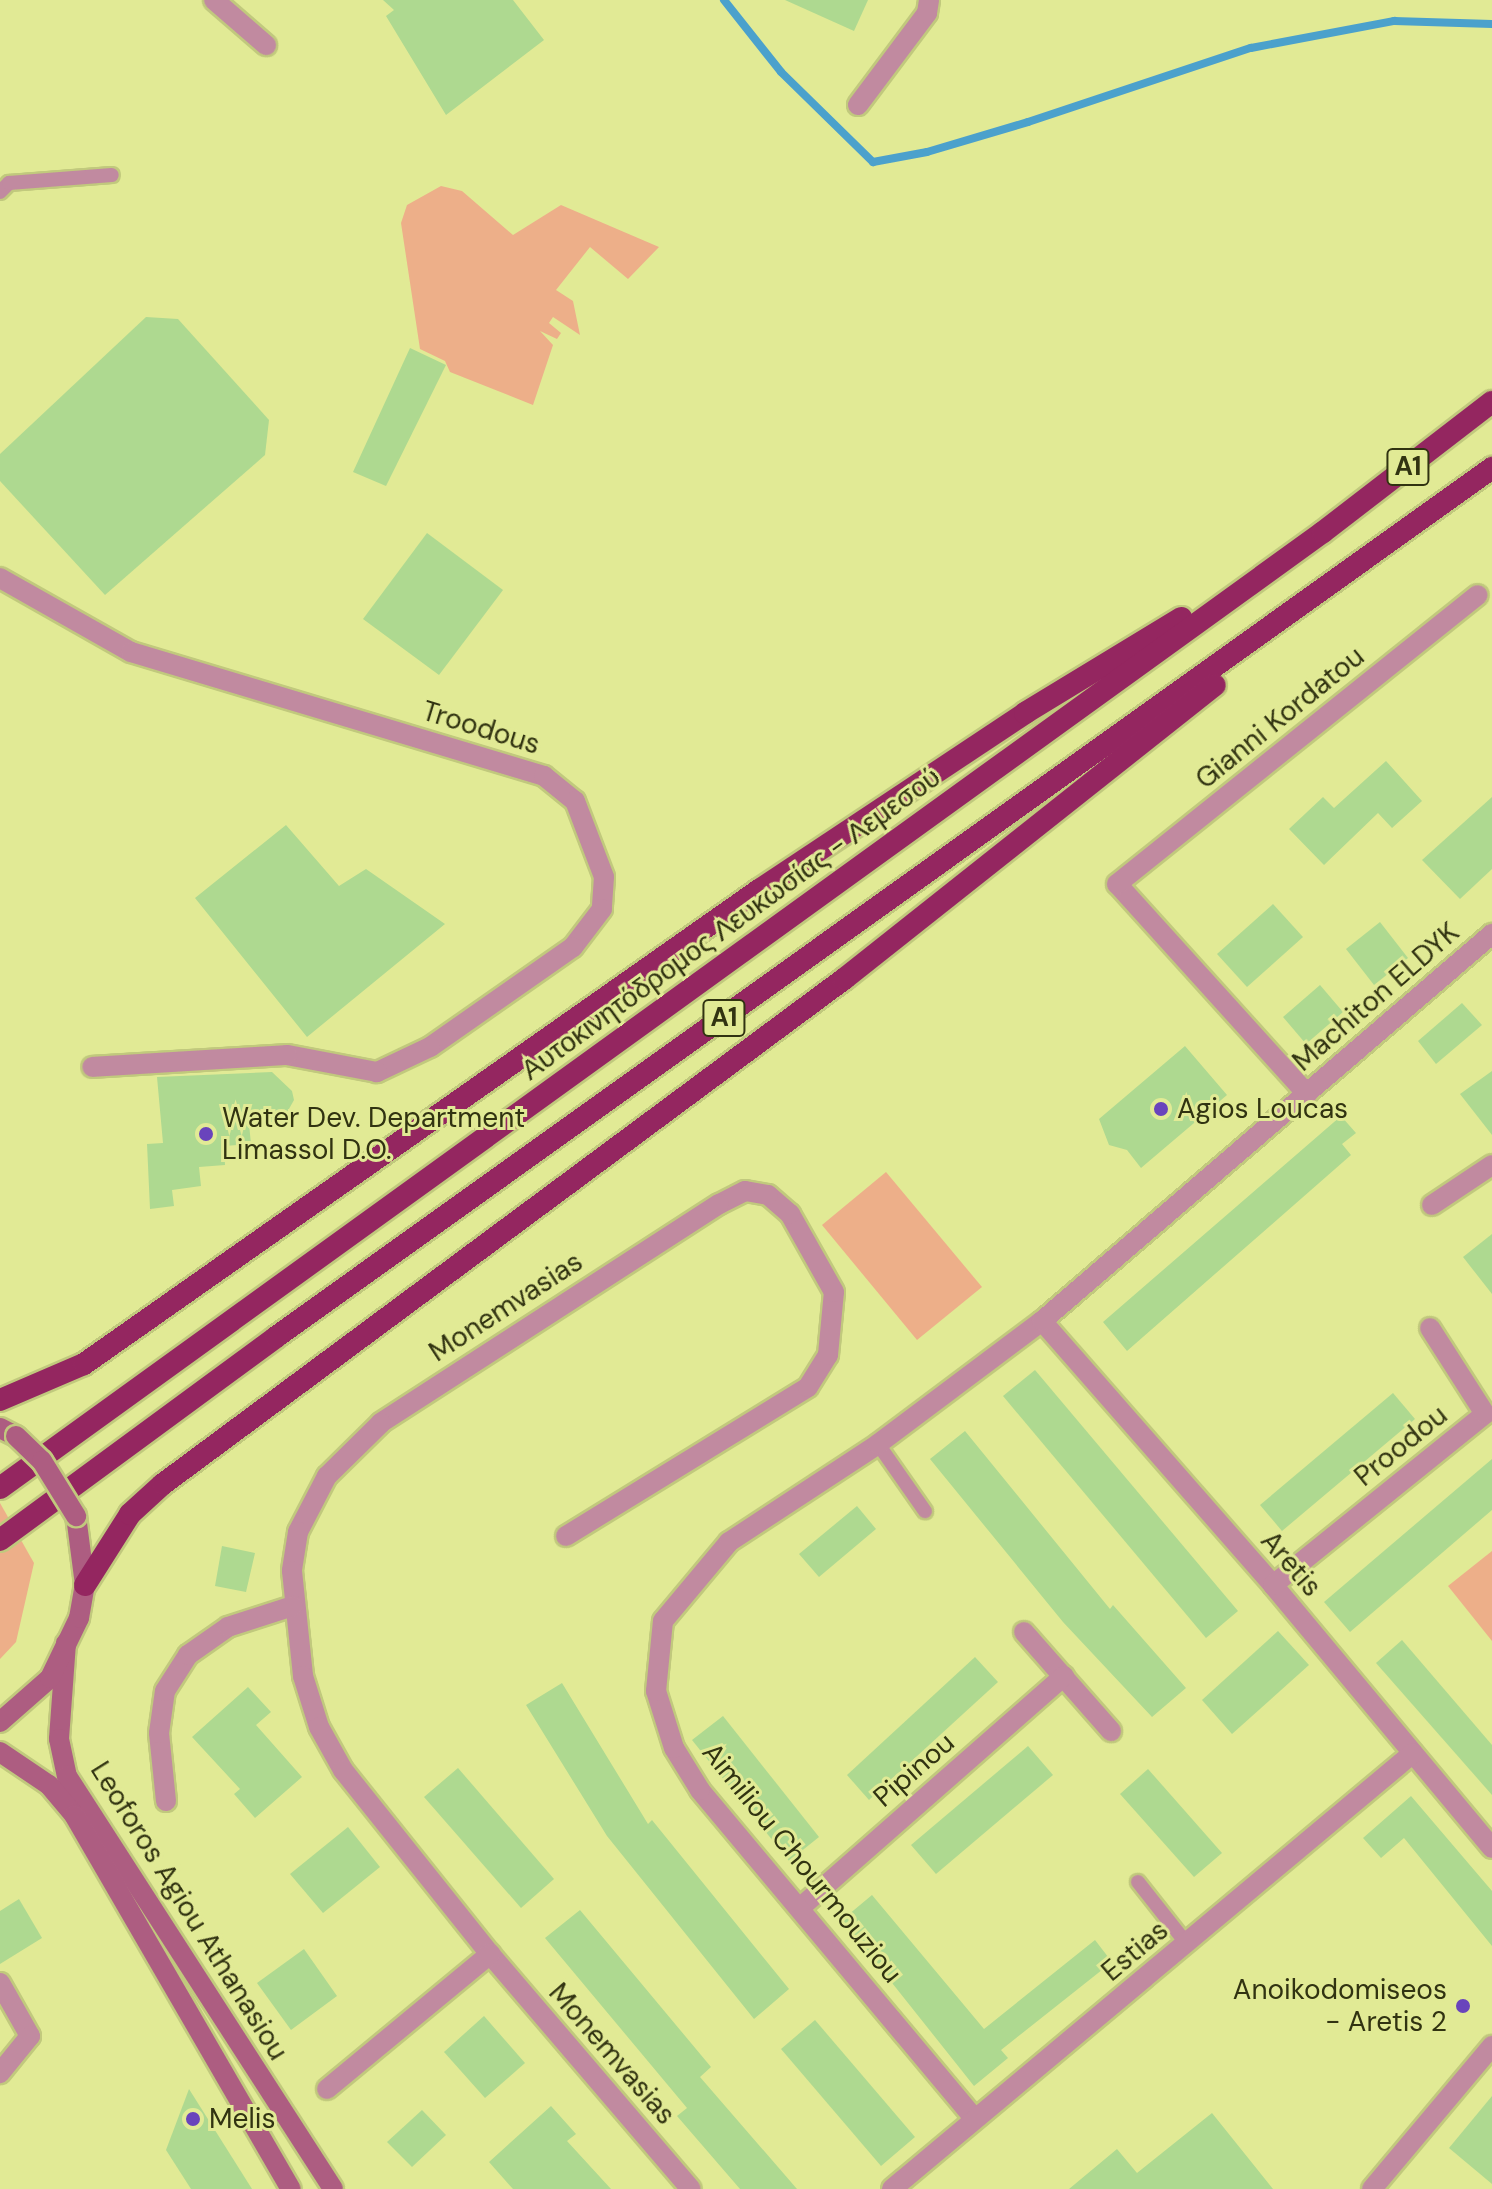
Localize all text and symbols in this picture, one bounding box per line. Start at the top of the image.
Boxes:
road number: A1 [1386,445,1430,489]
street label: Gianni Kordatou [1189,640,1371,796]
street label: Troodous [418,694,544,762]
street label: Αυτοκινητόδρομος Λευκωσίας - Λεμεσού [515,761,947,1087]
street label: Machiton ELDYK [1286,916,1466,1078]
road number: A1 [702,996,746,1040]
place label: Agios Loucas [1177,1092,1348,1126]
marker: Agios Loucas [1152,1100,1170,1118]
place label: Water Dev. Department Limassol D.O. [222,1101,525,1167]
marker: Water Dev. Department Limassol D.O. [197,1125,215,1143]
street label: Monemvasias [423,1245,589,1369]
street label: Proodou [1348,1398,1454,1494]
street label: Aretis [1254,1524,1328,1604]
street label: Pipinou [867,1726,961,1814]
street label: Aimiliou Chourmouziou [695,1736,909,1990]
street label: Leoforos Agiou Athanasiou [83,1756,295,2066]
street label: Estias [1095,1914,1175,1988]
place label: Anoikodomiseos - Aretis 2 [1233,1973,1447,2039]
street label: Monemvasias [542,1977,682,2131]
marker: Anoikodomiseos - Aretis 2 [1454,1997,1472,2015]
place label: Melis [209,2102,275,2136]
marker: Melis [184,2110,202,2128]

